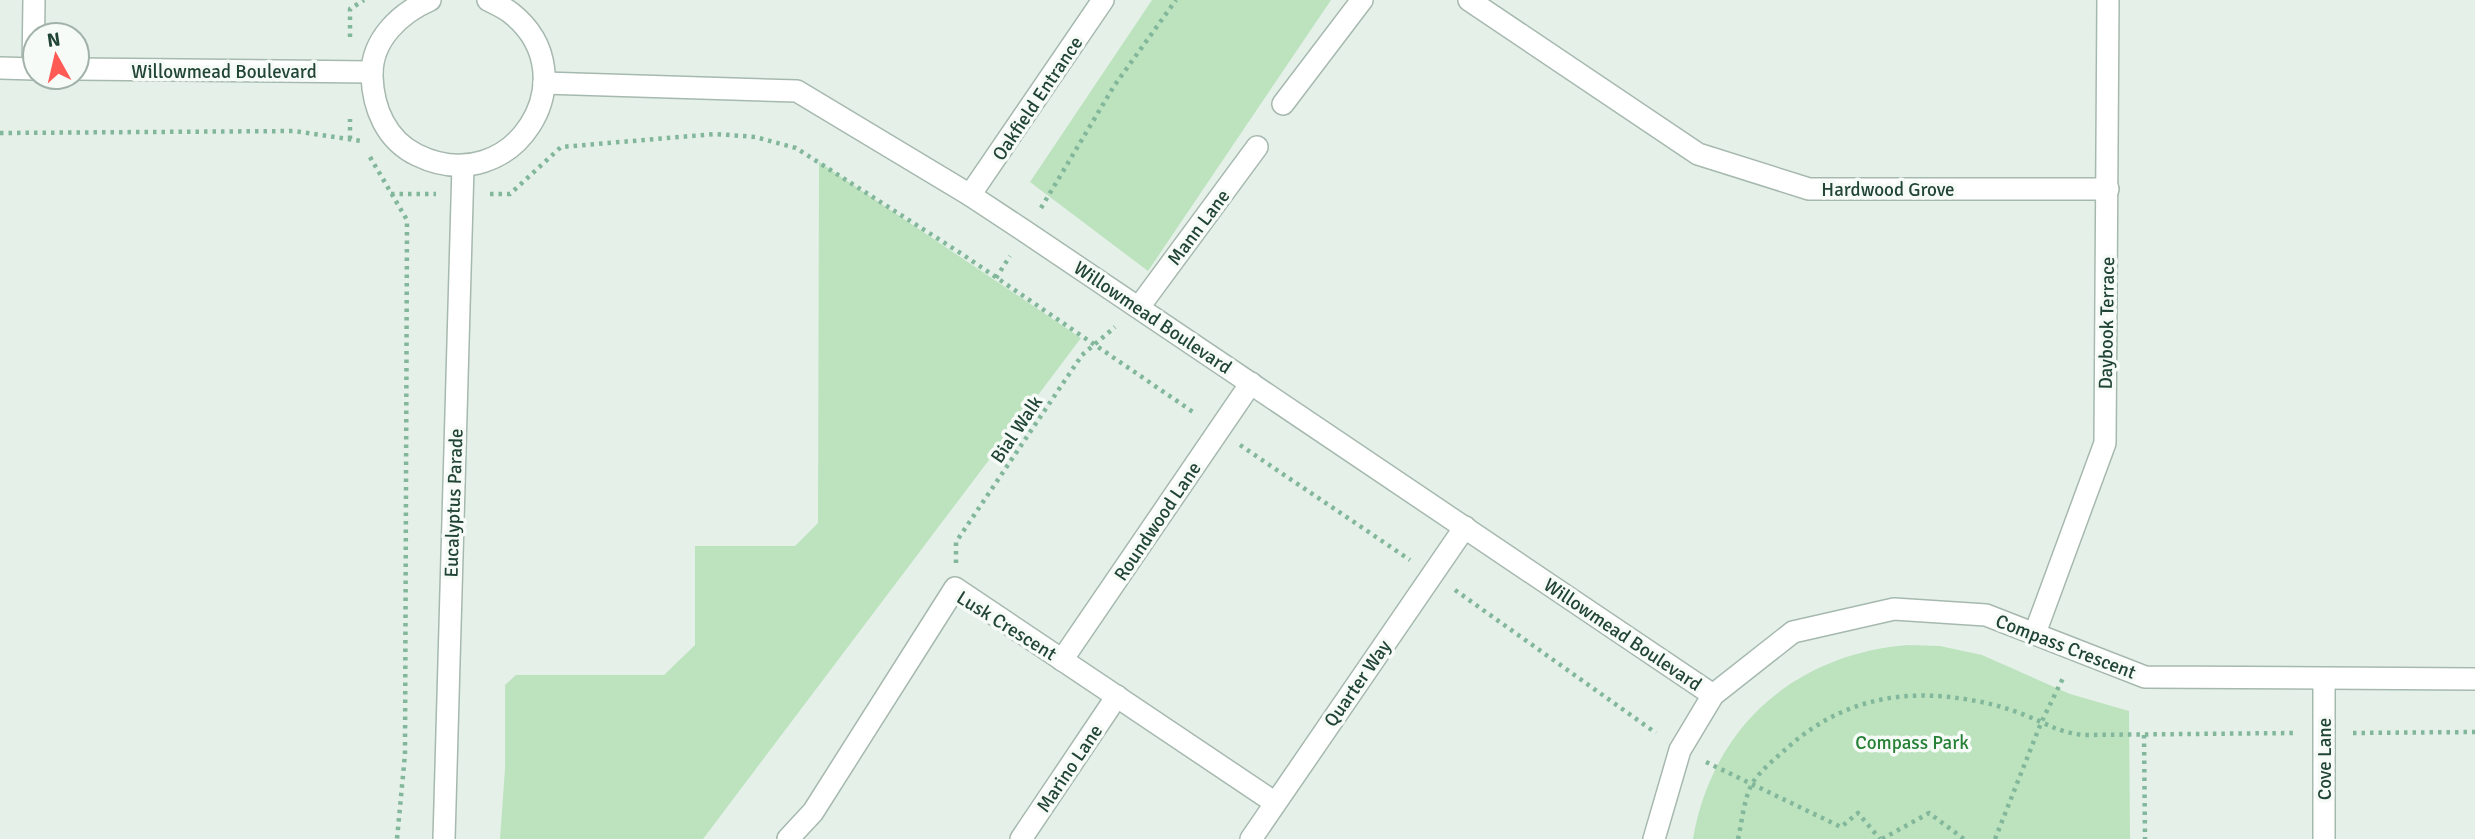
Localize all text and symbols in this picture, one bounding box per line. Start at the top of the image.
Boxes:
north arrow [21,21,91,91]
text: N [46,27,62,53]
street label: Oakfield Entrance [987,32,1088,165]
street label: Willowmead Boulevard [131,60,317,84]
street label: Hardwood Grove [1821,178,1955,202]
street label: Mann Lane [1162,185,1235,270]
street label: Willowmead Boulevard [1069,256,1236,380]
street label: Daybook Terrace [2094,256,2120,390]
street label: Bial Walk [986,391,1048,468]
street label: Eucalyptus Parade [439,428,469,578]
street label: Roundwood Lane [1109,457,1207,586]
street label: Willowmead Boulevard [1539,573,1706,697]
street label: Lusk Crescent [952,586,1061,666]
street label: Compass Crescent [1992,609,2139,685]
street label: Quarter Way [1319,635,1397,732]
street label: Cove Lane [2313,718,2337,800]
street label: Marino Lane [1032,720,1108,817]
park label: Compass Park [1855,731,1969,755]

